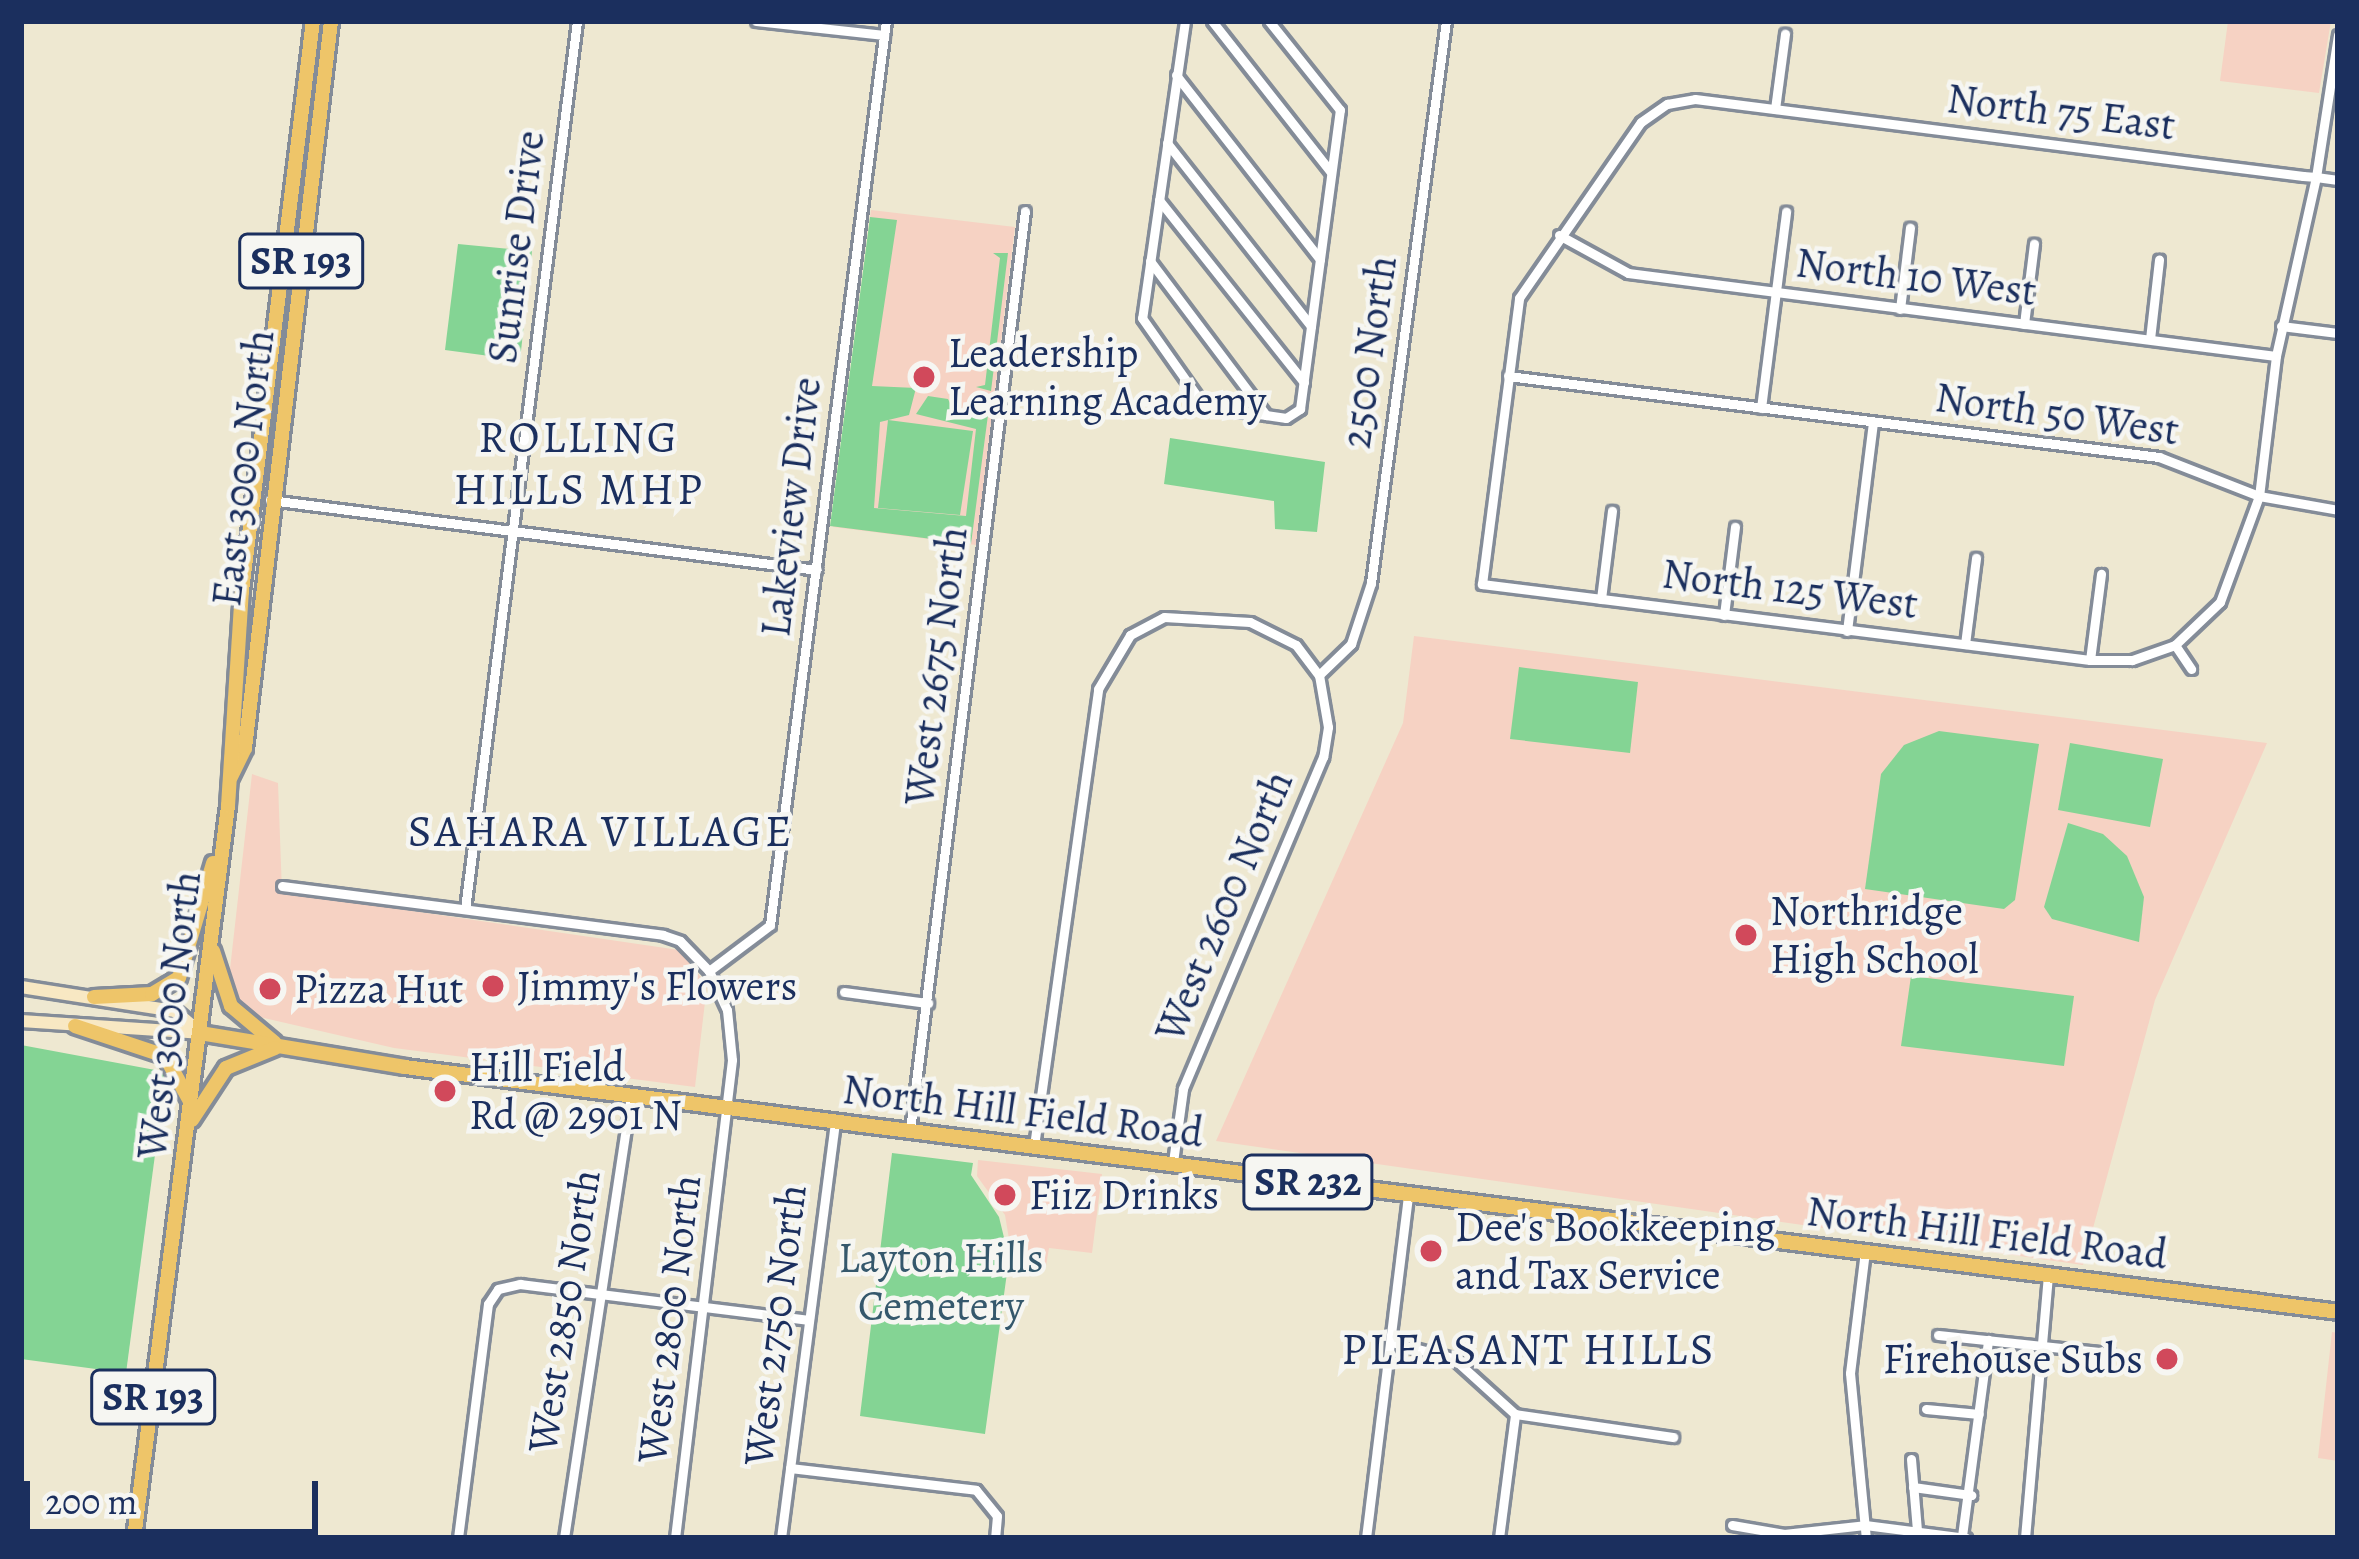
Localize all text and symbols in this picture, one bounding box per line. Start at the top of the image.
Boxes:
street label: North 75 East [1944,73,2178,151]
street label: Sunrise Drive [477,128,555,366]
road number: SR 193 [238,228,364,294]
street label: North 10 West [1793,237,2039,317]
street label: 2500 North [1331,253,1407,451]
street label: East 3000 North [201,327,285,609]
place label: Leadership Learning Academy [948,328,1266,427]
marker: Leadership Learning Academy [911,364,937,390]
street label: North 50 West [1932,372,2182,456]
street label: Lakeview Drive [750,374,832,640]
district label: ROLLING HILLS MHP [453,411,705,517]
street label: West 2675 North [894,524,978,808]
street label: North 125 West [1659,548,1921,630]
street label: West 2600 North [1144,763,1304,1049]
district label: SAHARA VILLAGE [408,805,794,859]
street label: West 3000 North [126,868,212,1162]
place label: Northridge High School [1770,886,1979,984]
marker: Northridge High School [1733,922,1759,948]
place label: Jimmy's Flowers [517,961,797,1011]
place label: Pizza Hut [294,964,463,1014]
marker: Jimmy's Flowers [480,973,506,999]
marker: Pizza Hut [257,976,283,1002]
place label: Hill Field Rd @ 2901 N [469,1042,682,1140]
street label: North Hill Field Road [840,1064,1206,1158]
marker: Hill Field Rd @ 2901 N [432,1078,458,1104]
road number: SR 232 [1242,1149,1374,1215]
street label: West 2850 North [517,1166,611,1456]
place label: Fiiz Drinks [1029,1170,1219,1220]
street label: West 2800 North [626,1172,712,1466]
street label: West 2750 North [733,1182,817,1468]
marker: Fiiz Drinks [992,1182,1018,1208]
street label: North Hill Field Road [1804,1186,2170,1280]
place label: Dee's Bookkeeping and Tax Service [1455,1202,1776,1300]
park label: Layton Hills Cemetery [838,1233,1044,1332]
marker: Dee's Bookkeeping and Tax Service [1418,1238,1444,1264]
district label: PLEASANT HILLS [1341,1323,1717,1377]
place label: Firehouse Subs [1883,1334,2143,1384]
marker: Firehouse Subs [2154,1346,2180,1372]
road number: SR 193 [90,1364,216,1430]
scale bar [30,1457,324,1531]
text: 200 m [45,1477,138,1526]

